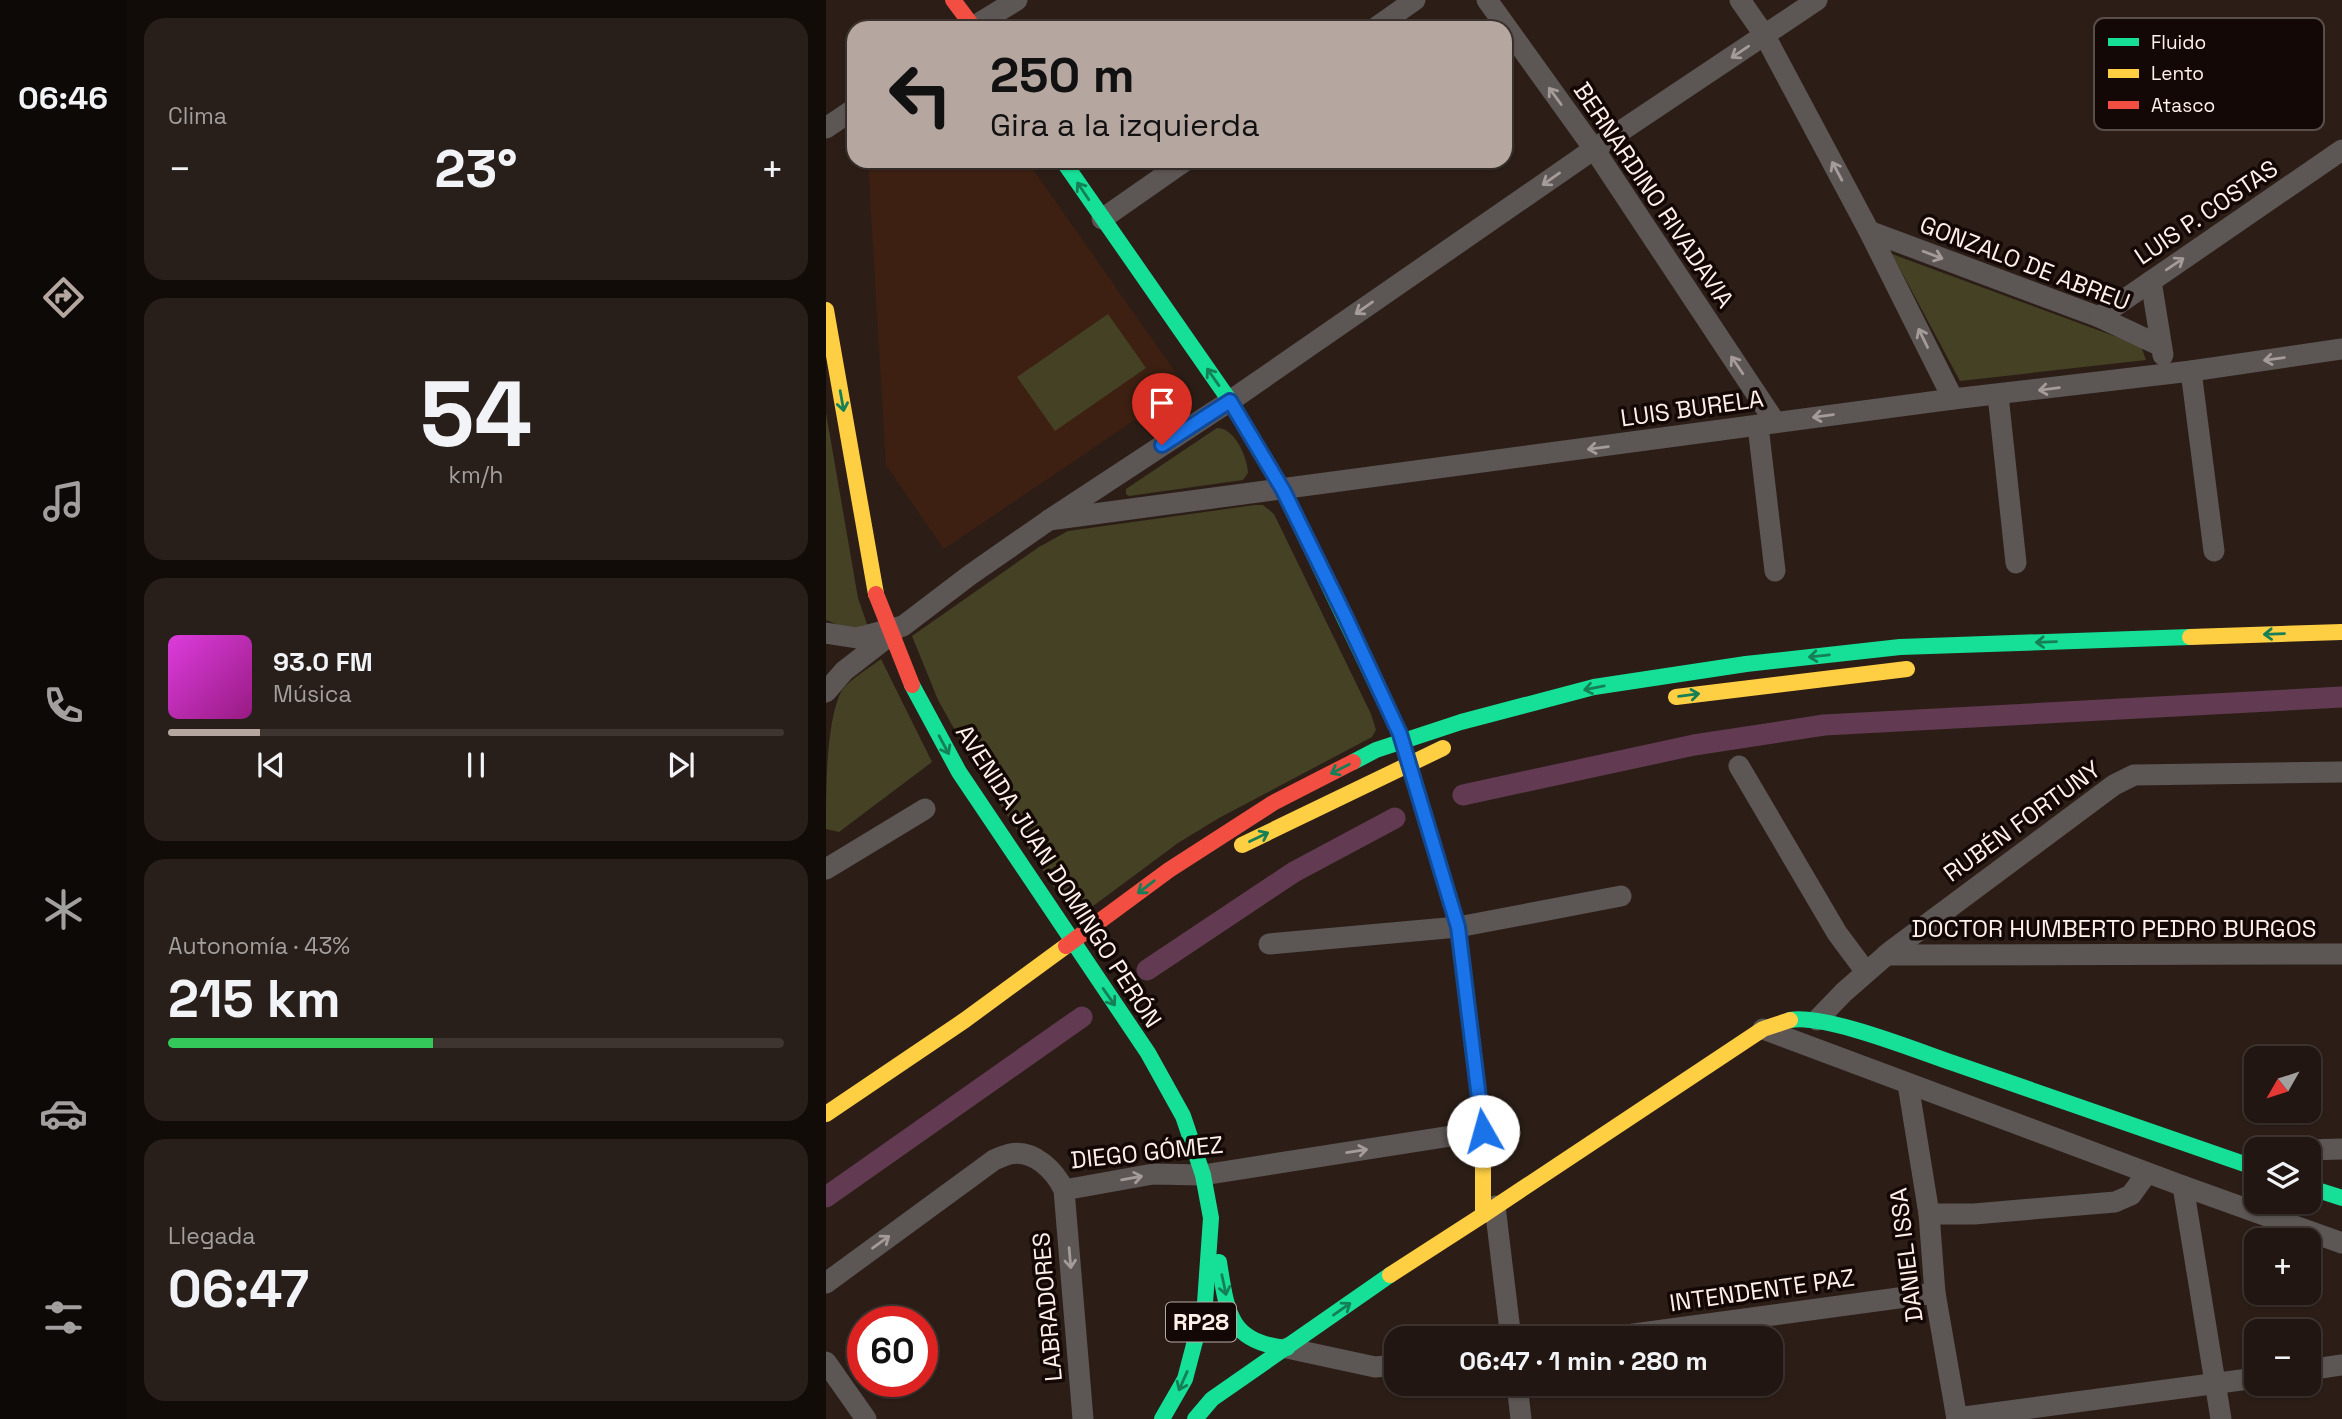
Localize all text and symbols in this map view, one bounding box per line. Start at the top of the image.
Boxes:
legend [2094,18,2324,130]
text: Fluido [2151,30,2206,55]
text: 250 m [990,44,1135,106]
one-way arrow [1731,45,1750,59]
icon: left [875,49,966,140]
text: Lento [2151,61,2204,86]
street label: BERNARDINO RIVADAVIA [1567,76,1741,314]
text: 06:46 [18,78,108,118]
one-way arrow [1548,87,1562,106]
text: Atasco [2151,93,2215,118]
text: Clima [168,101,227,131]
text: Gira a la izquierda [990,105,1260,145]
text: 23° [435,136,518,202]
text: − [168,145,192,193]
text: + [760,145,784,193]
street label: LUIS P. COSTAS [2128,153,2284,271]
one-way arrow [1830,161,1844,181]
one-way arrow [1542,172,1561,186]
one-way arrow [1076,181,1090,201]
street label: GONZALO DE ABREU [1916,209,2134,317]
one-way arrow [1922,249,1944,262]
one-way arrow [2165,257,2184,271]
icon: directions [39,273,88,322]
one-way arrow [1355,301,1374,315]
one-way arrow [1915,328,1929,349]
one-way arrow [2264,353,2286,366]
text: 54 [420,356,532,473]
one-way arrow [1730,356,1745,375]
one-way arrow [1206,368,1220,387]
pin [1132,373,1192,445]
one-way arrow [2038,382,2061,395]
street label: LUIS BURELA [1618,383,1766,433]
icon: arrive [1143,384,1181,422]
one-way arrow [836,389,849,412]
one-way arrow [1812,409,1835,422]
one-way arrow [1587,441,1610,454]
text: km/h [449,460,503,490]
icon: music [39,477,88,526]
one-way arrow [2263,628,2286,641]
one-way arrow [2035,635,2058,649]
text: 93.0 FM [273,645,373,679]
one-way arrow [1809,649,1831,662]
text: Música [273,679,352,709]
icon: phone [39,681,88,730]
one-way arrow [1583,681,1606,695]
one-way arrow [1677,688,1700,701]
street label: AVENIDA JUAN DOMINGO PERÓN [949,718,1169,1034]
one-way arrow [938,734,952,755]
icon: previous [252,746,290,784]
icon: pause [457,746,495,784]
icon: next [662,746,700,784]
street label: RUBÉN FORTUNY [1937,753,2107,889]
one-way arrow [1330,763,1351,776]
one-way arrow [1248,829,1269,843]
one-way arrow [1137,880,1156,894]
icon: climate [39,885,88,934]
street label: DOCTOR HUMBERTO PEDRO BURGOS [1912,913,2316,944]
text: Autonomía · 43% [168,931,350,961]
text: 215 km [168,966,341,1032]
one-way arrow [1102,987,1116,1006]
north arrow [2244,1046,2320,1124]
map controls [2244,1046,2321,1396]
icon: car [39,1089,88,1138]
position arrow [1446,1094,1520,1168]
street label: DIEGO GÓMEZ [1069,1129,1225,1175]
button: layers [2244,1137,2321,1214]
one-way arrow [1345,1144,1368,1157]
one-way arrow [1120,1171,1142,1184]
street label: DANIEL ISSA [1882,1186,1930,1324]
text: Llegada [168,1221,256,1251]
button: + [2244,1228,2321,1305]
street label: LABRADORES [1025,1231,1069,1383]
one-way arrow [871,1235,890,1250]
one-way arrow [1064,1246,1077,1269]
text: 06:47 [168,1256,309,1322]
street label: INTENDENTE PAZ [1667,1262,1857,1318]
one-way arrow [1217,1273,1231,1296]
icon: filters [39,1293,88,1342]
road number: RP28 [1166,1302,1236,1342]
one-way arrow [1332,1302,1351,1316]
speed limit sign: 60 [847,1306,938,1397]
button: − [2244,1319,2321,1396]
text: 06:47 · 1 min · 280 m [1459,1344,1708,1378]
one-way arrow [1176,1370,1189,1391]

